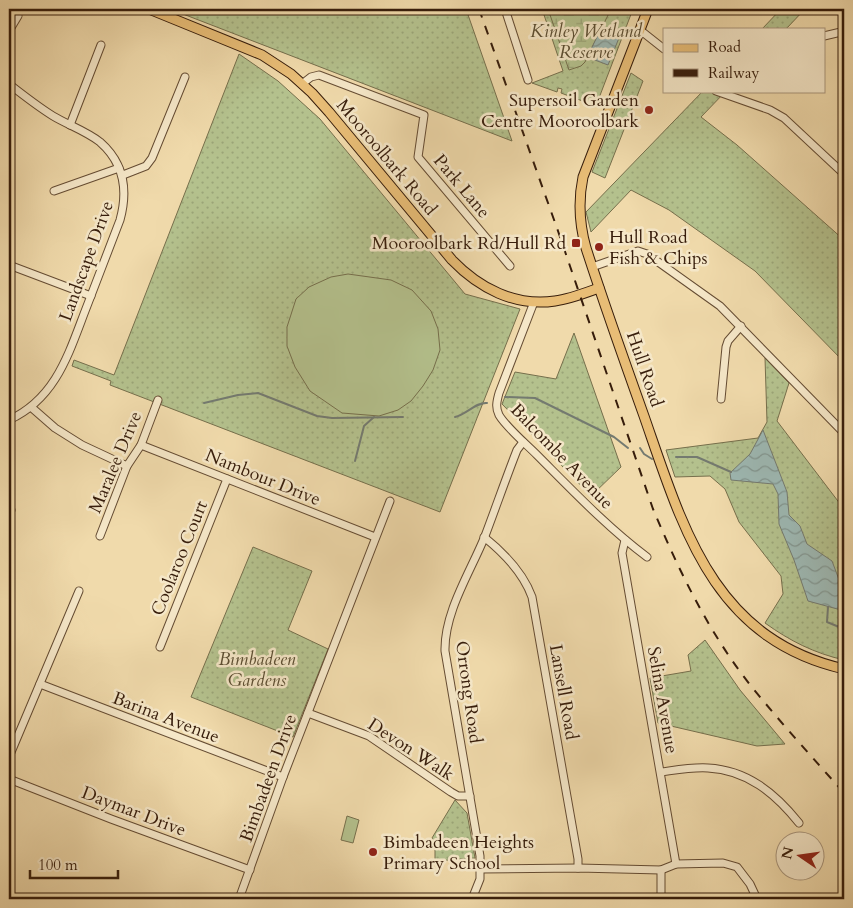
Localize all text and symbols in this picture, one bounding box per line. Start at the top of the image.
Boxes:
park label: Kinley Wetland Reserve [530,19,643,65]
legend [663,28,826,92]
text: Road [708,37,741,57]
text: Railway [708,63,759,83]
place label: Supersoil Garden Centre Mooroolbark [481,88,640,134]
street label: Mooroolbark Road [330,94,443,221]
marker: Supersoil Garden Centre Mooroolbark [643,104,655,116]
street label: Park Lane [427,149,496,224]
street label: Landscape Drive [53,197,120,325]
place label: Hull Road Fish & Chips [609,225,708,271]
place label: Mooroolbark Rd/Hull Rd [372,231,566,256]
marker: Mooroolbark Rd/Hull Rd [570,237,582,249]
marker: Hull Road Fish & Chips [593,241,605,253]
street label: Hull Road [620,328,669,411]
street label: Balcombe Avenue [504,398,619,515]
street label: Maralee Drive [83,407,148,517]
street label: Nambour Drive [201,443,324,512]
street label: Coolaroo Court [145,497,214,619]
street label: Orrong Road [449,639,488,745]
street label: Lansell Road [543,642,584,742]
street label: Selina Avenue [641,645,684,755]
park label: Bimbadeen Gardens [218,647,296,693]
street label: Barina Avenue [109,686,223,749]
street label: Bimbadeen Drive [234,711,303,846]
street label: Devon Walk [363,712,459,787]
street label: Daymar Drive [78,780,190,843]
place label: Bimbadeen Heights Primary School [383,830,534,876]
north arrow [776,830,826,880]
text: N [777,845,798,861]
marker: Bimbadeen Heights Primary School [367,846,379,858]
scale bar [30,848,118,880]
text: 100 m [38,855,78,875]

